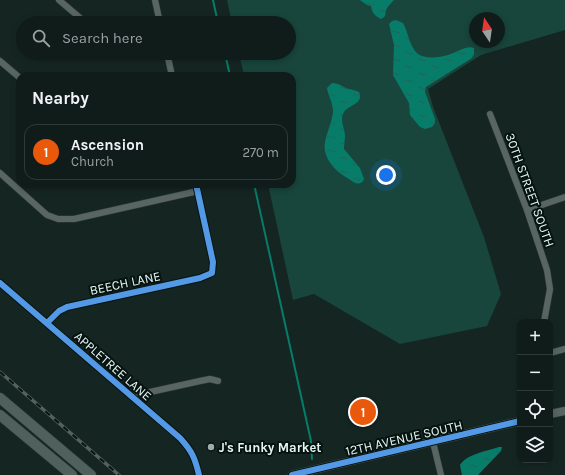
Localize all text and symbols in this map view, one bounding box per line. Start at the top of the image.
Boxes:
north arrow [469,12,505,48]
search box [16,16,296,60]
icon: search [30,27,52,49]
text: Search here [62,29,143,47]
text: Nearby [32,88,89,108]
street label: 30TH STREET SOUTH [502,131,558,249]
text: Ascension [71,136,144,154]
text: 1 [44,145,48,160]
text: 270 m [242,145,279,160]
text: Church [71,154,114,169]
your location [376,165,396,185]
street label: BEECH LANE [88,268,162,298]
map controls [517,319,553,463]
button: + [517,319,553,355]
street label: APPLETREE LANE [71,328,155,404]
button: − [517,355,553,391]
button: locate [517,391,553,427]
pin: 1 [350,397,376,427]
street label: 12TH AVENUE SOUTH [344,417,464,459]
button: layers [517,427,553,463]
place label: J's Funky Market [219,440,322,455]
marker: J's Funky Market [206,442,216,452]

